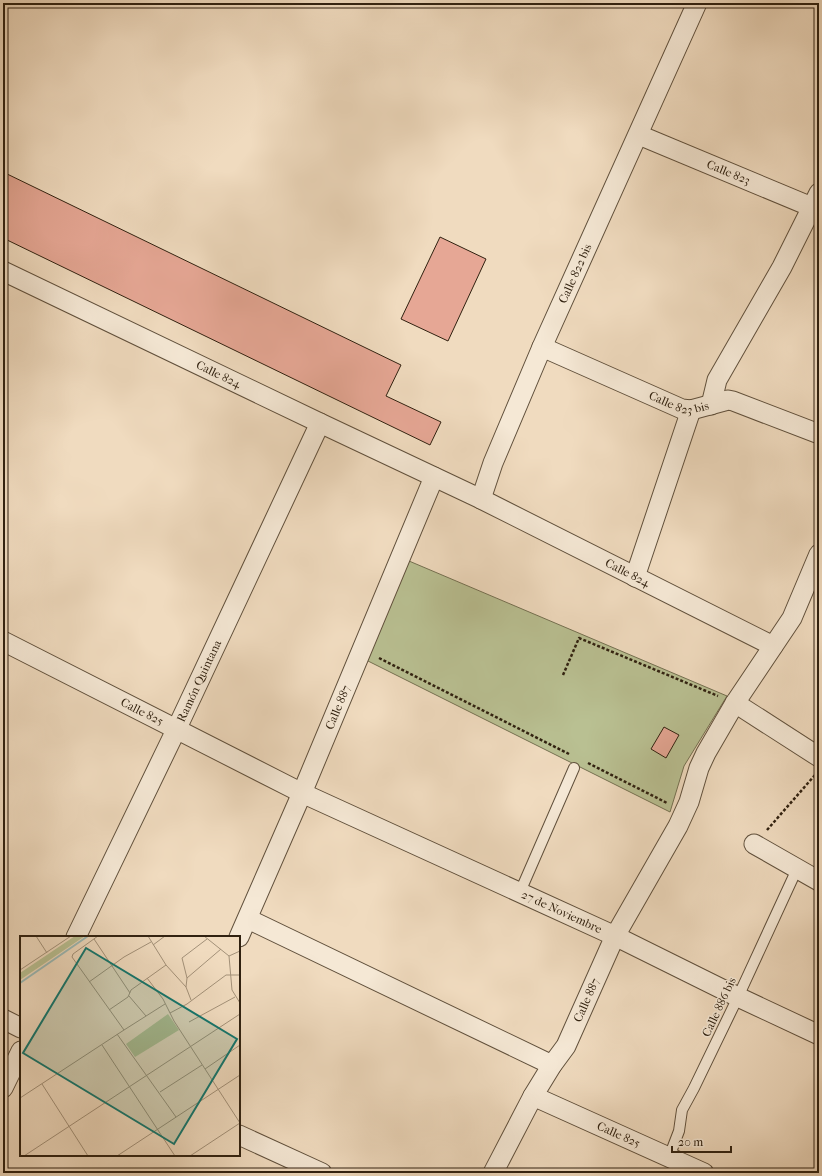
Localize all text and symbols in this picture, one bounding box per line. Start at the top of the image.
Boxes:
street label: Calle 823 [705,157,752,188]
street label: Calle 822 bis [556,241,595,306]
street label: Calle 824 [194,358,244,391]
street label: Calle 823 bis [647,388,711,417]
street label: Calle 824 [603,556,653,590]
street label: Ramón Quintana [174,637,224,724]
street label: Calle 887 [322,683,353,732]
street label: Calle 825 [118,695,166,728]
street label: 27 de Noviembre [519,887,604,936]
inset map [20,936,240,1156]
street label: Calle 886 bis [699,975,739,1039]
street label: Calle 887 [571,976,602,1024]
street label: Calle 825 [595,1119,643,1150]
scale bar [672,1128,731,1154]
text: 20 m [678,1135,703,1149]

